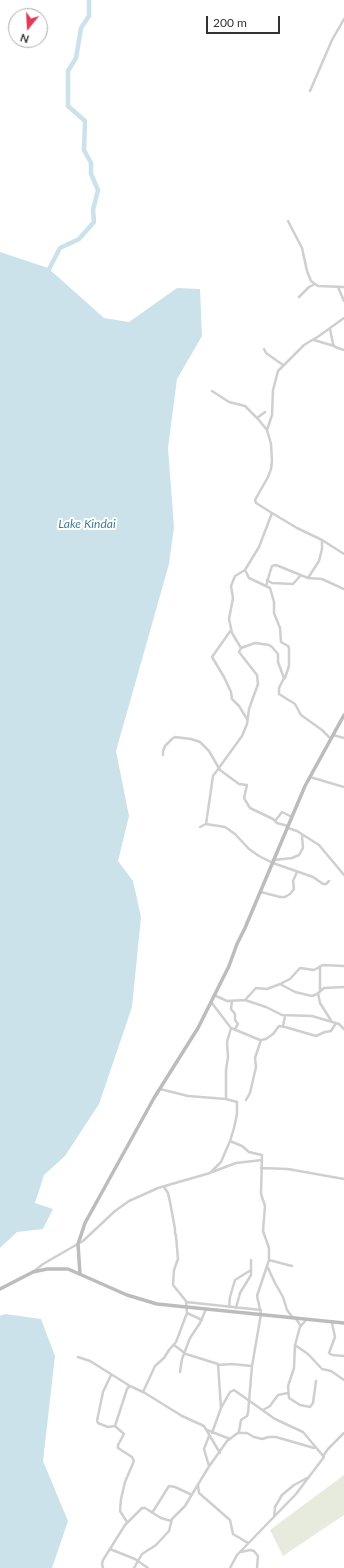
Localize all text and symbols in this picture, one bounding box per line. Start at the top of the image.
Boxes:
north arrow [8,8,48,48]
scale bar [208,8,282,34]
text: 200 m [213,15,247,30]
text: N [18,31,30,46]
water label: Lake Kindai [58,517,116,531]

